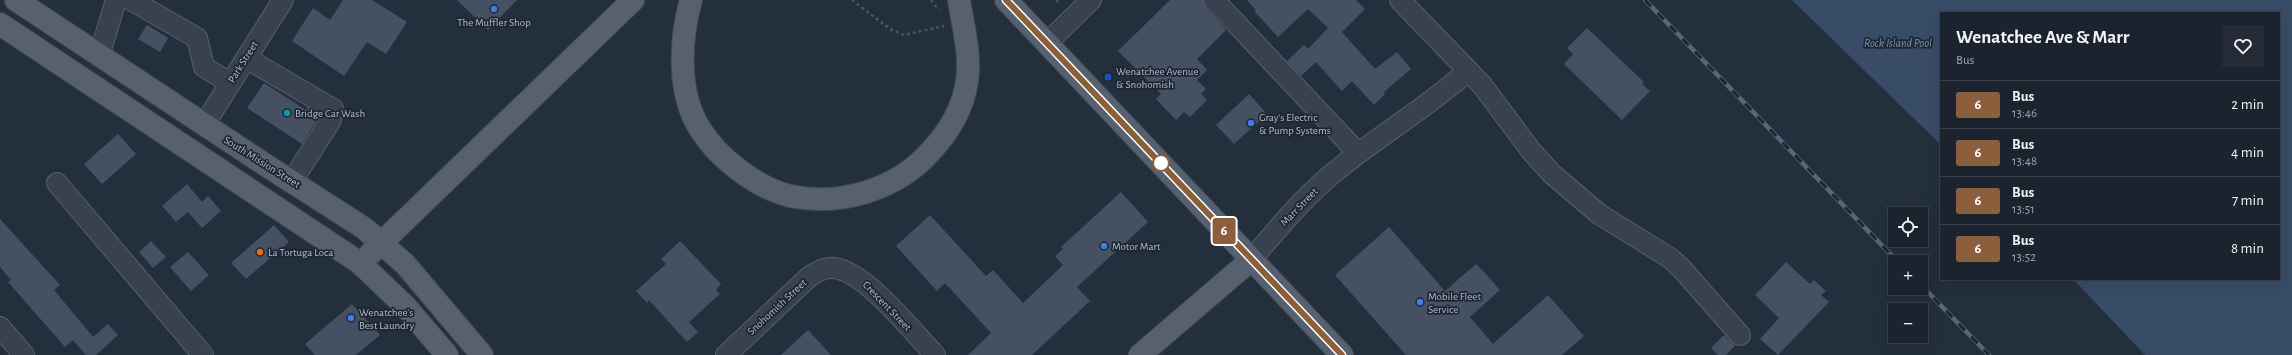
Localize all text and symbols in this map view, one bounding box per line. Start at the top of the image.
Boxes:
marker: The Muffler Shop [489,4,499,14]
place label: The Muffler Shop [457,17,531,28]
button: heart [2222,25,2264,67]
text: Wenatchee Ave & Marr [1956,28,2129,47]
water label: Rock Island Pool [1864,37,1932,49]
street label: Park Street [226,39,260,85]
text: Bus [1956,54,1974,67]
place label: Wenatchee Avenue & Snohomish [1116,66,1199,90]
marker: Wenatchee Avenue & Snohomish [1103,72,1113,82]
text: Bus [2012,89,2034,104]
text: 2 min [2231,97,2264,112]
text: 6 [1975,98,1981,112]
text: 13:46 [2012,107,2037,120]
marker: Bridge Car Wash [282,108,292,118]
place label: Bridge Car Wash [295,108,365,119]
place label: Gray's Electric & Pump Systems [1259,112,1331,136]
marker: Gray's Electric & Pump Systems [1246,118,1256,128]
street label: South Mission Street [222,134,303,190]
text: Bus [2012,137,2034,152]
text: 4 min [2231,145,2264,160]
text: 6 [1975,146,1981,160]
unlabelled marker [1152,154,1170,172]
text: 13:48 [2012,155,2037,168]
street label: Marr Street [1278,185,1320,228]
text: Bus [2012,185,2034,200]
text: 7 min [2232,193,2264,208]
text: 6 [1975,194,1981,208]
text: 13:51 [2012,203,2035,216]
map controls [1888,207,1928,343]
button: locate [1888,207,1928,247]
line badge: 6 [1211,218,1237,244]
text: 6 [1221,224,1227,238]
text: Bus [2012,233,2034,248]
marker: Motor Mart [1099,241,1109,251]
place label: Motor Mart [1112,241,1161,252]
text: 8 min [2231,241,2264,256]
text: 6 [1975,242,1981,256]
marker: La Tortuga Loca [255,247,265,257]
place label: La Tortuga Loca [268,247,333,258]
text: 13:52 [2012,251,2036,264]
button: + [1888,255,1928,295]
street label: Snohomish Street [745,277,809,337]
street label: Crescent Street [861,279,914,333]
place label: Mobile Fleet Service [1428,291,1481,315]
marker: Mobile Fleet Service [1415,297,1425,307]
button: − [1888,303,1928,343]
place label: Wenatchee's Best Laundry [359,307,414,331]
marker: Wenatchee's Best Laundry [346,313,356,323]

